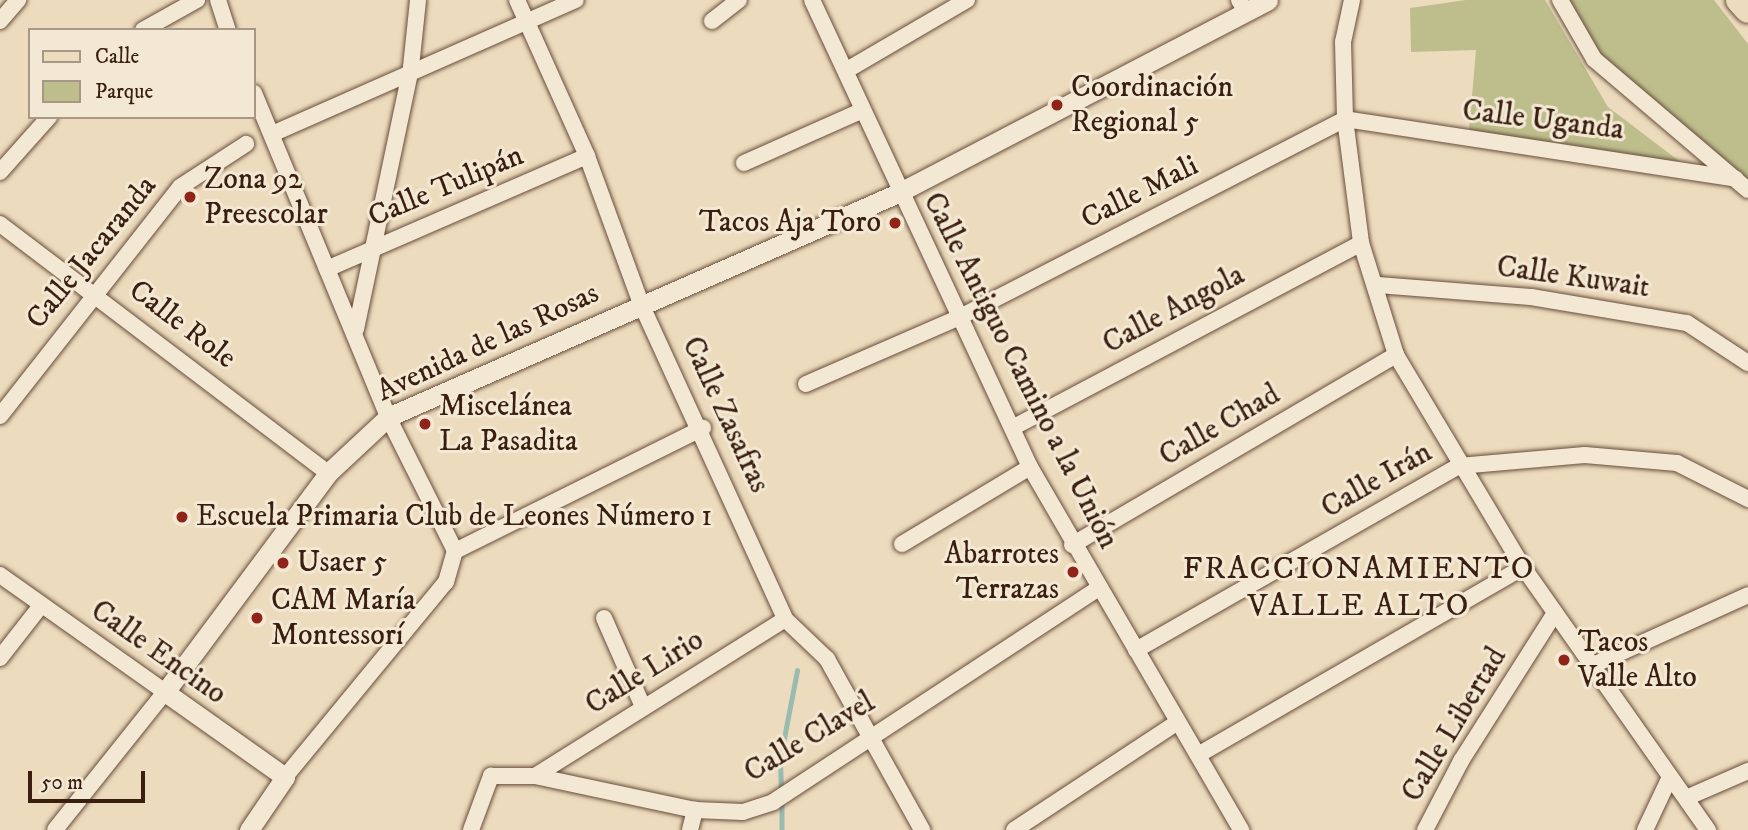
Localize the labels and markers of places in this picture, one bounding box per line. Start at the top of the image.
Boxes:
place label: Coordinación Regional 5 [1071,70,1233,140]
marker: Coordinación Regional 5 [1049,97,1065,113]
place label: Zona 92 Preescolar [204,162,328,232]
marker: Zona 92 Preescolar [182,189,198,205]
place label: Tacos Aja Toro [699,205,881,241]
marker: Tacos Aja Toro [887,215,903,231]
place label: Miscelánea La Pasadita [439,389,578,460]
marker: Miscelánea La Pasadita [417,416,433,432]
place label: Escuela Primaria Club de Leones Número 1 [196,499,712,535]
marker: Escuela Primaria Club de Leones Número 1 [174,509,190,525]
place label: Abarrotes Terrazas [944,537,1059,608]
place label: Usaer 5 [297,545,387,581]
marker: Usaer 5 [275,555,291,571]
marker: Abarrotes Terrazas [1065,564,1081,580]
place label: CAM María Montessorí [271,583,416,654]
marker: CAM María Montessorí [249,610,265,626]
place label: Tacos Valle Alto [1578,625,1697,696]
marker: Tacos Valle Alto [1556,652,1572,668]

